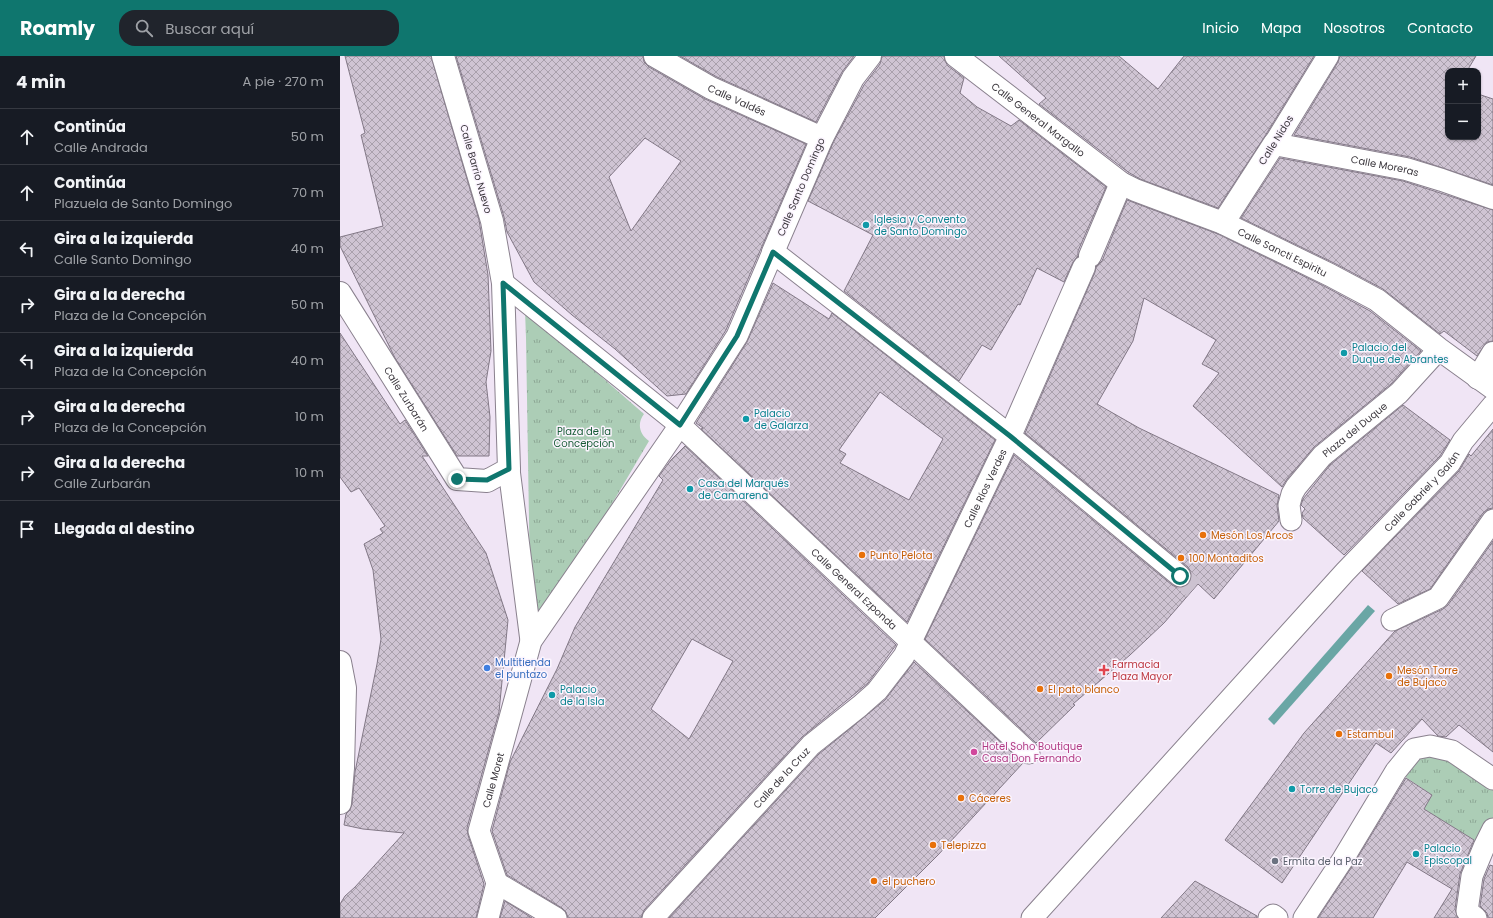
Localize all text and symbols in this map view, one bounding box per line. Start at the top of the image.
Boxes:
search box [119,10,399,46]
text: Roamly [20,15,95,42]
icon: search [133,17,155,39]
text: Buscar aquí [165,18,254,39]
text: Inicio [1202,18,1239,38]
text: Mapa [1261,18,1302,38]
text: Nosotros [1324,18,1385,38]
text: Contacto [1407,18,1473,38]
map controls [1445,68,1481,140]
button: + [1445,68,1481,104]
text: 4 min [16,70,66,94]
text: A pie · 270 m [242,72,324,91]
street label: Calle General Margallo [988,79,1088,160]
street label: Calle Valdés [705,80,769,119]
button: − [1445,104,1481,140]
street label: Calle Nidos [1255,112,1297,168]
text: Continúa [54,116,126,137]
street label: Calle Barrio Nuevo [456,123,496,215]
icon: ahead [16,126,38,148]
text: 50 m [291,127,324,146]
street label: Calle Santo Domingo [773,135,829,239]
text: Calle Andrada [54,138,148,157]
street label: Calle Moreras [1350,151,1421,180]
text: Continúa [54,172,126,193]
icon: ahead [16,182,38,204]
text: 70 m [292,183,324,202]
text: Plazuela de Santo Domingo [54,194,232,213]
place label: Iglesia y Convento de Santo Domingo [874,212,967,239]
marker: Iglesia y Convento de Santo Domingo [861,220,871,230]
street label: Calle Sancti Espiritu [1235,224,1330,280]
text: Gira a la izquierda [54,228,193,249]
icon: left [16,238,38,260]
text: 40 m [291,239,324,258]
text: Calle Santo Domingo [54,250,192,269]
text: Gira a la derecha [54,284,185,305]
icon: right [16,294,38,316]
text: 50 m [291,295,324,314]
text: Plaza de la Concepción [54,306,207,325]
text: Gira a la izquierda [54,340,193,361]
place label: Palacio del Duque de Abrantes [1352,340,1449,367]
marker: Palacio del Duque de Abrantes [1339,348,1349,358]
icon: left [16,350,38,372]
text: 40 m [291,351,324,370]
text: Plaza de la Concepción [54,362,207,381]
street label: Calle Zurbarán [380,363,433,434]
text: Gira a la derecha [54,396,185,417]
street label: Plaza del Duque [1319,398,1390,461]
icon: right [16,406,38,428]
place label: Palacio de Galarza [754,406,808,433]
text: 10 m [295,407,324,426]
marker: Palacio de Galarza [741,414,751,424]
text: Plaza de la Concepción [54,418,207,437]
park label: Plaza de la Concepción [554,424,614,451]
street label: Calle Ríos Verdes [959,446,1010,530]
street label: Calle Gabriel y Galán [1380,448,1463,535]
text: Gira a la derecha [54,452,185,473]
icon: right [16,462,38,484]
text: 10 m [295,463,324,482]
route end [448,470,466,488]
text: Calle Zurbarán [54,474,151,493]
place label: Casa del Marqués de Camarena [698,476,789,503]
marker: Casa del Marqués de Camarena [685,484,695,494]
icon: arrive [16,518,38,540]
text: Llegada al destino [54,518,195,539]
place label: Mesón Los Arcos [1211,528,1293,543]
marker: Mesón Los Arcos [1198,530,1208,540]
street label: Calle General Ezponda [808,544,901,633]
place label: Punto Pelota [870,548,933,563]
marker: Punto Pelota [857,550,867,560]
place label: 100 Montaditos [1189,551,1264,566]
marker: 100 Montaditos [1176,553,1186,563]
route start [1171,567,1189,585]
place label: Multitienda el puntazo [495,655,551,682]
place label: Farmacia Plaza Mayor [1112,657,1172,684]
marker: Multitienda el puntazo [482,663,492,673]
place label: Mesón Torre de Bujaco [1397,663,1458,690]
marker: Farmacia Plaza Mayor [1099,665,1109,675]
marker: Mesón Torre de Bujaco [1384,671,1394,681]
place label: Palacio de la Isla [560,682,604,709]
place label: El pato blanco [1048,682,1119,697]
marker: El pato blanco [1035,684,1045,694]
marker: Palacio de la Isla [547,690,557,700]
place label: Estambul [1347,727,1394,742]
marker: Estambul [1334,729,1344,739]
place label: Hotel Soho Boutique Casa Don Fernando [982,739,1082,766]
street label: Calle de la Cruz [749,743,813,812]
marker: Hotel Soho Boutique Casa Don Fernando [969,747,979,757]
street label: Calle Moret [478,750,508,809]
place label: Torre de Bujaco [1300,782,1378,797]
marker: Torre de Bujaco [1287,784,1297,794]
place label: Cáceres [969,791,1011,806]
marker: Cáceres [956,793,966,803]
place label: Telepizza [941,838,986,853]
marker: Telepizza [928,840,938,850]
place label: Palacio Episcopal [1424,841,1472,868]
marker: Palacio Episcopal [1411,849,1421,859]
place label: Ermita de la Paz [1283,854,1363,869]
marker: Ermita de la Paz [1270,856,1280,866]
place label: el puchero [882,874,935,889]
marker: el puchero [869,876,879,886]

